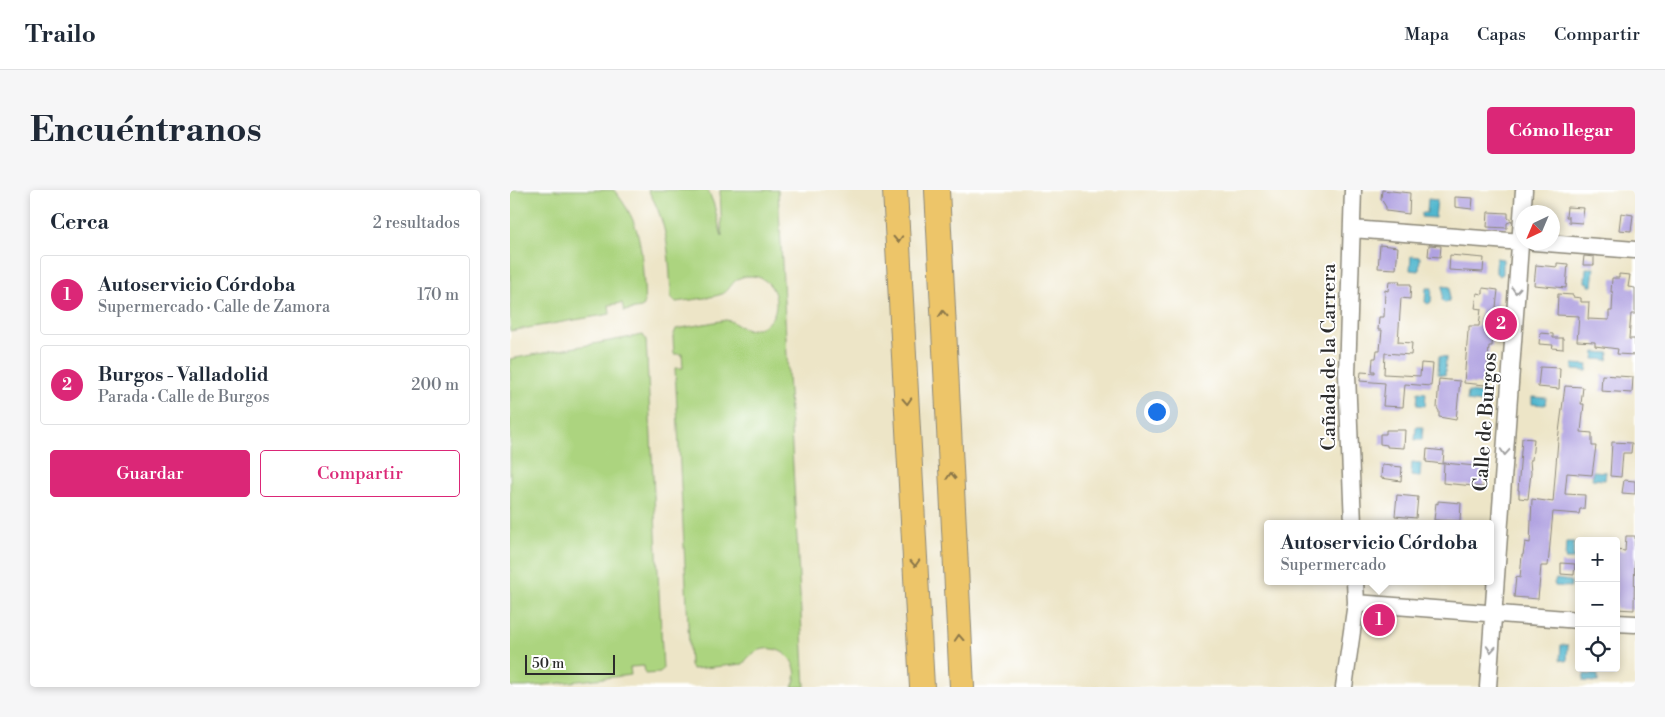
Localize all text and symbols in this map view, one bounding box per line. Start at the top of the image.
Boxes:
text: Trailo [25,20,96,50]
text: Mapa [1405,23,1449,46]
text: Capas [1477,23,1526,46]
text: Compartir [1554,23,1640,46]
button: Cómo llegar [1487,107,1635,154]
text: Encuéntranos [30,109,262,152]
north arrow [1515,205,1560,250]
text: Cerca [50,210,109,236]
text: 2 resultados [373,213,460,233]
one-way arrow [892,235,903,243]
street label: Cañada de la Carrera [1317,262,1342,451]
text: Autoservicio Córdoba [98,273,295,297]
text: 1 [63,285,71,305]
text: 170 m [417,285,459,305]
one-way arrow [1511,286,1522,294]
text: Supermercado · Calle de Zamora [98,297,330,317]
pin: 2 [1485,305,1517,343]
one-way arrow [938,309,949,317]
street label: Calle de Burgos [1469,351,1503,493]
text: Burgos - Valladolid [98,363,269,387]
text: 2 [62,375,72,395]
text: 200 m [411,375,459,395]
text: Parada · Calle de Burgos [98,387,269,407]
one-way arrow [901,397,912,405]
your location [1144,399,1170,425]
one-way arrow [1500,448,1511,456]
button: Guardar [50,450,250,497]
button: Compartir [260,450,460,497]
one-way arrow [946,472,957,480]
popup [1264,520,1494,585]
text: Autoservicio Córdoba [1280,531,1478,555]
map controls [1575,537,1620,672]
button: + [1575,537,1620,582]
text: Supermercado [1280,555,1386,575]
one-way arrow [910,559,921,567]
button: − [1575,582,1620,627]
pin: 1 [1363,601,1395,639]
button: locate [1575,627,1620,672]
one-way arrow [954,634,965,642]
one-way arrow [1486,645,1497,653]
scale bar [525,652,615,675]
text: 50 m [532,655,564,673]

